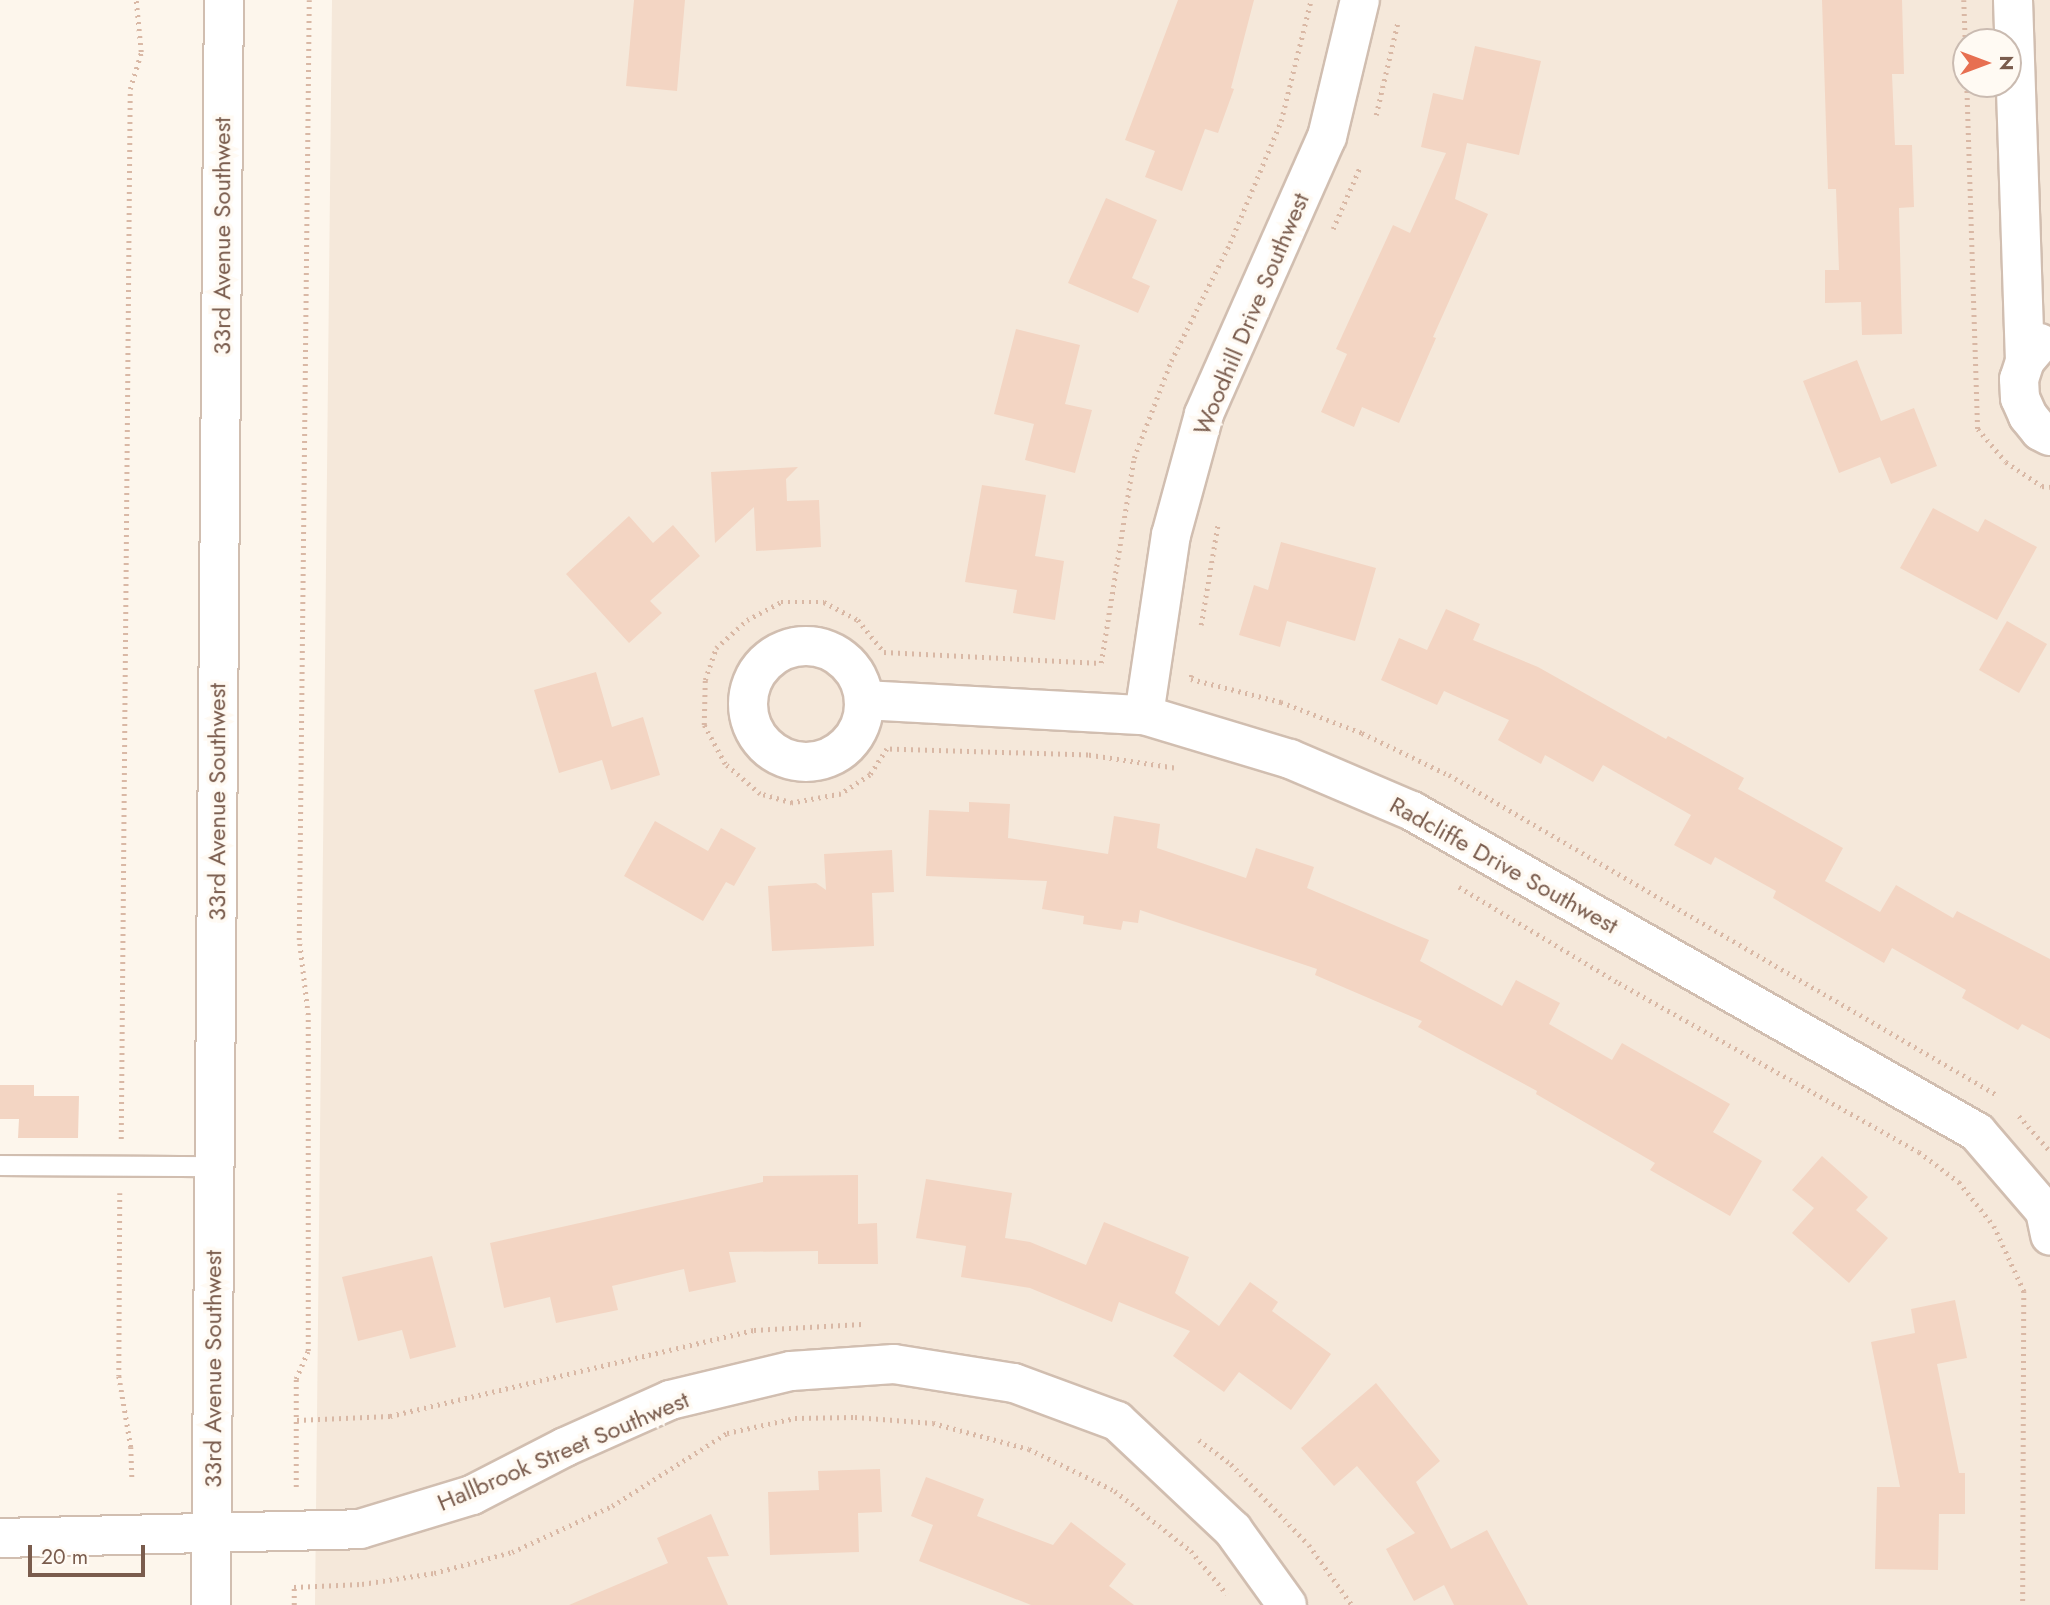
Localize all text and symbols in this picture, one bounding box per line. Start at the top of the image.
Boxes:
north arrow [1952,28,2022,98]
text: N [1993,55,2020,71]
street label: 33rd Avenue Southwest [208,117,236,355]
street label: Woodhill Drive Southwest [1187,189,1315,439]
street label: 33rd Avenue Southwest [203,683,231,921]
street label: Radcliffe Drive Southwest [1385,790,1623,940]
street label: 33rd Avenue Southwest [199,1250,227,1488]
street label: Hallbrook Street Southwest [433,1385,693,1517]
scale bar [32,1532,149,1576]
text: 20 m [41,1542,88,1572]

